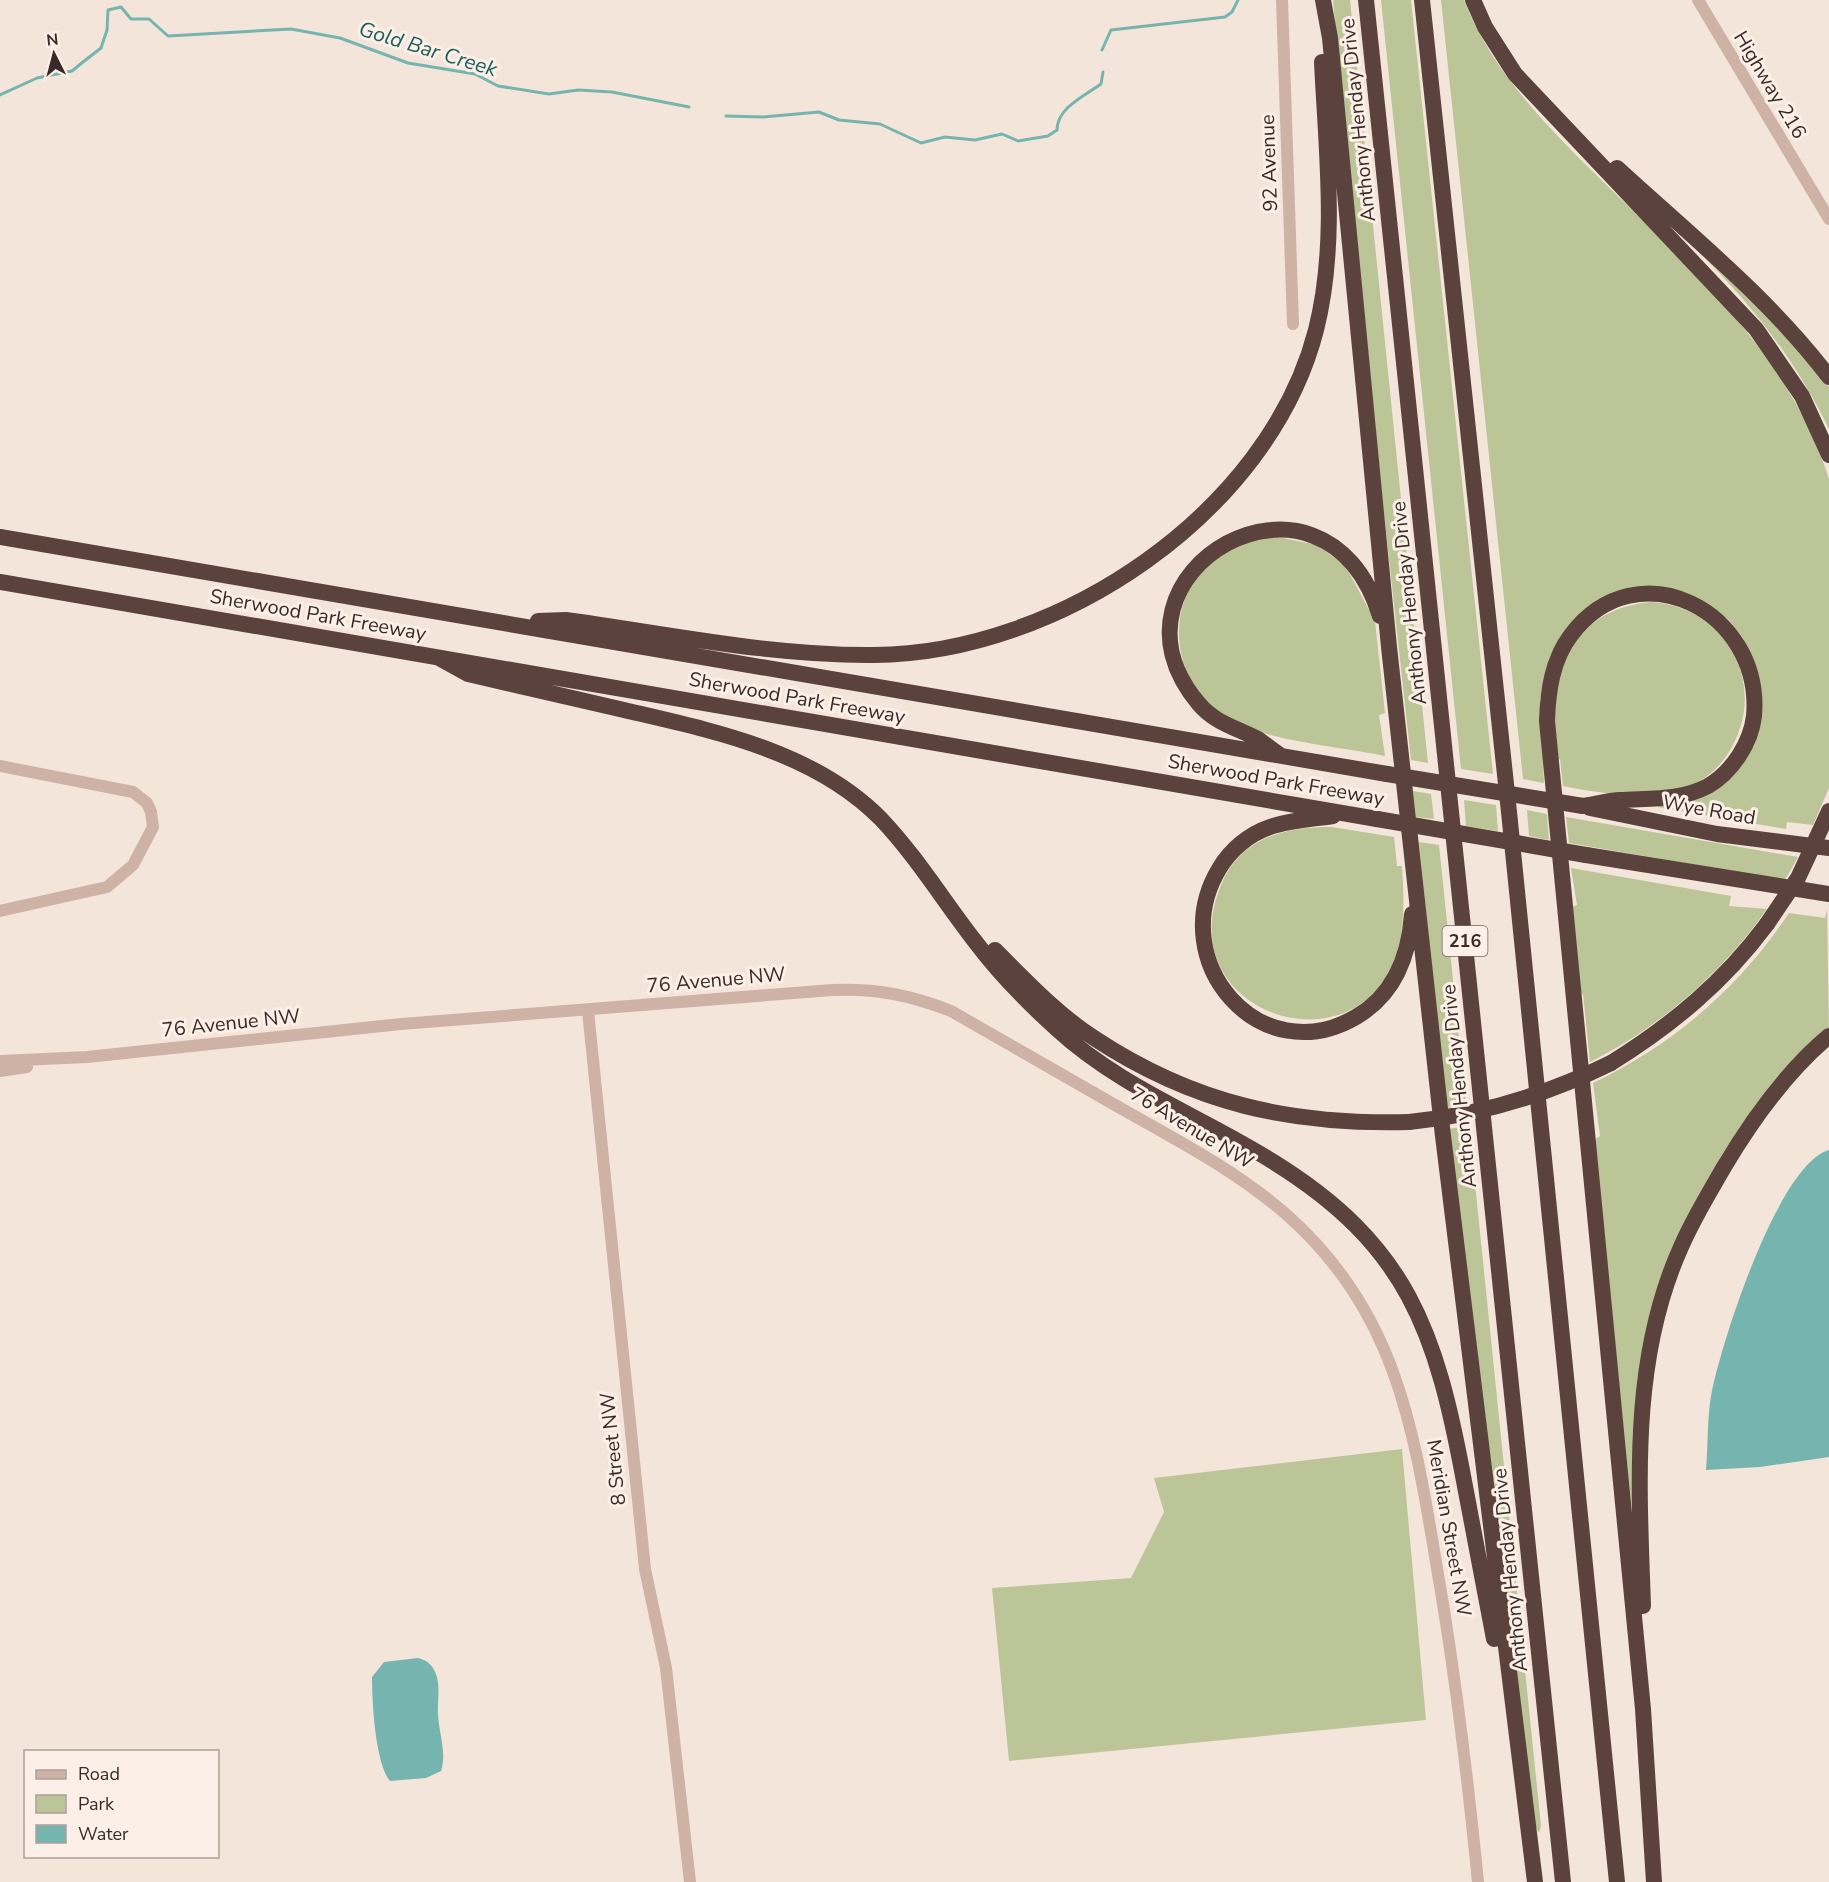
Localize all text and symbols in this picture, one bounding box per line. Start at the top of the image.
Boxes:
water label: Gold Bar Creek [355,15,501,83]
street label: Anthony Henday Drive [1334,17,1382,223]
north arrow [24,24,84,84]
street label: Highway 216 [1727,26,1813,144]
text: N [45,29,60,52]
street label: 92 Avenue [1254,114,1284,212]
street label: Anthony Henday Drive [1385,500,1433,706]
street label: Sherwood Park Freeway [208,583,429,647]
street label: Sherwood Park Freeway [687,666,908,730]
street label: Sherwood Park Freeway [1166,748,1387,812]
street label: Wye Road [1660,789,1758,831]
road number: 216 [1442,926,1488,956]
street label: 76 Avenue NW [646,960,786,1000]
street label: Anthony Henday Drive [1435,983,1483,1189]
street label: 76 Avenue NW [160,1002,302,1044]
street label: 76 Avenue NW [1125,1081,1259,1175]
street label: 8 Street NW [594,1391,632,1507]
street label: Meridian Street NW [1420,1437,1478,1619]
street label: Anthony Henday Drive [1486,1467,1534,1673]
legend [24,1750,219,1858]
text: Road [78,1762,120,1786]
text: Park [78,1792,115,1816]
text: Water [78,1822,129,1846]

